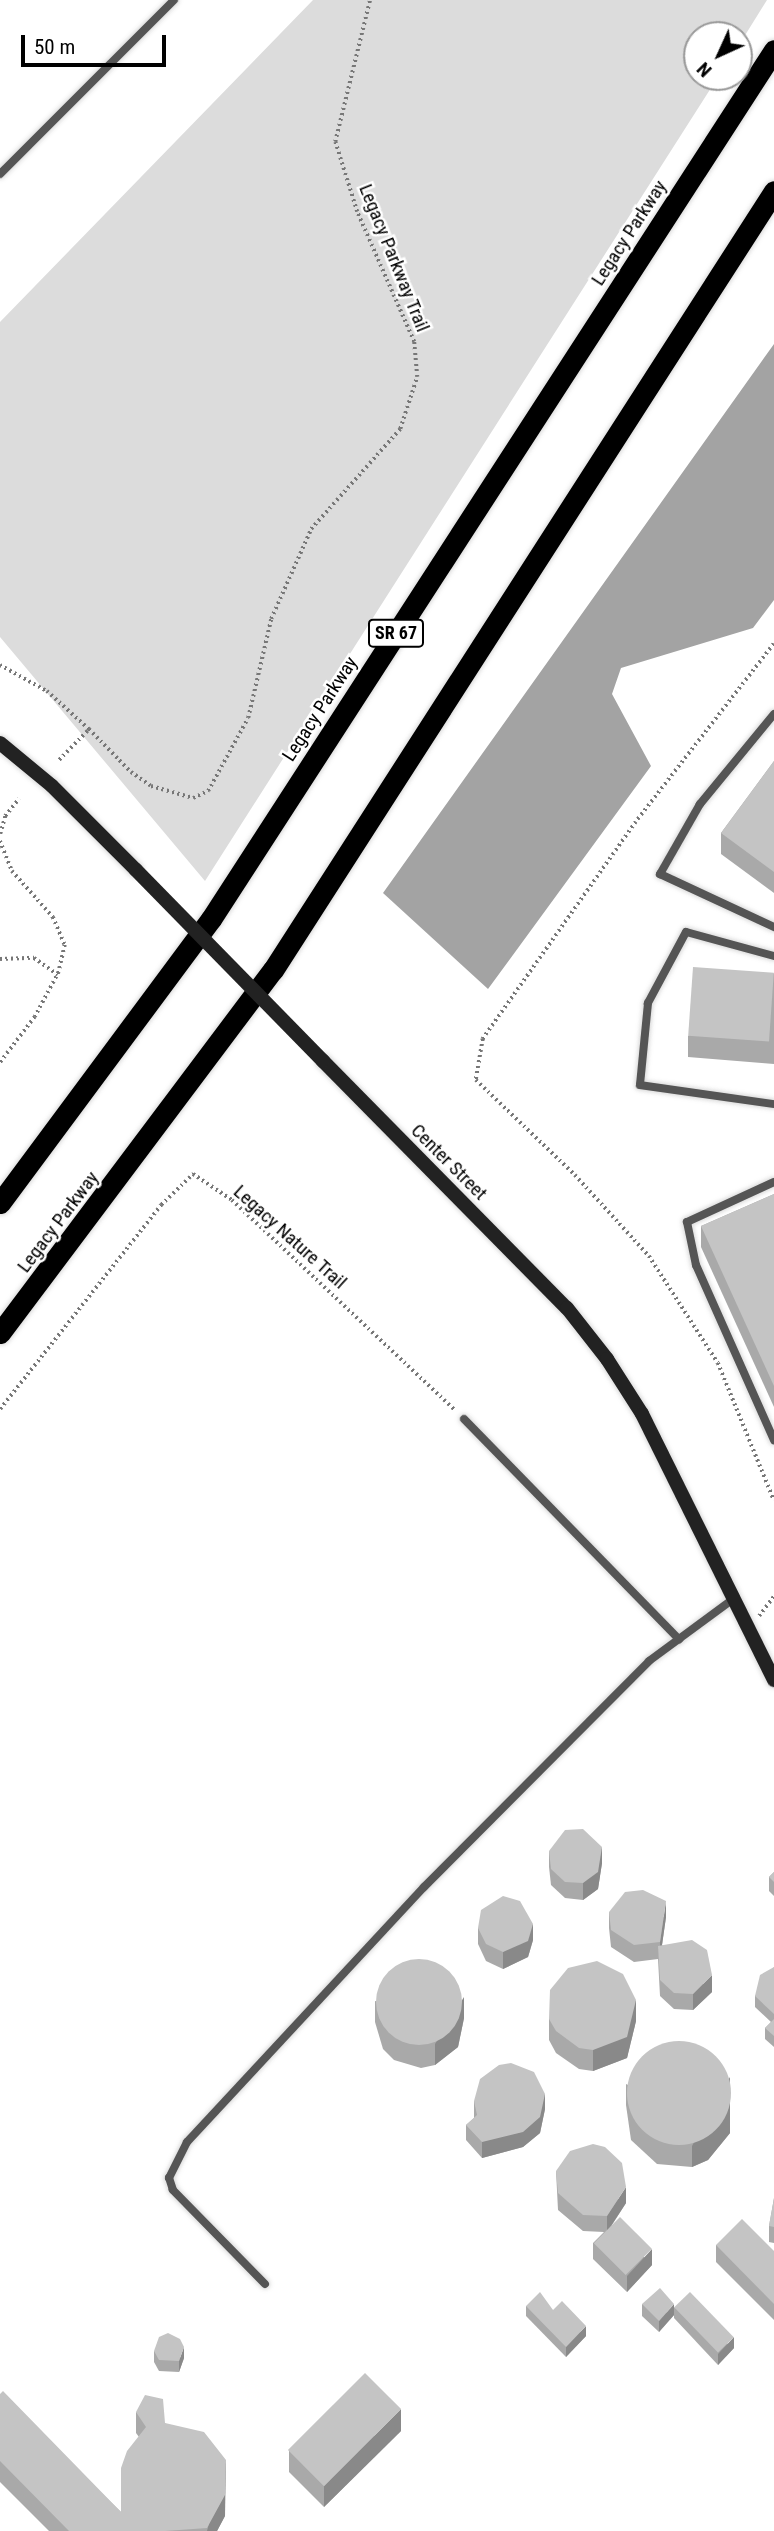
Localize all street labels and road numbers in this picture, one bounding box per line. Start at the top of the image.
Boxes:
street label: Legacy Parkway [587,176,671,290]
street label: Legacy Parkway Trail [354,181,434,335]
road number: SR 67 [366,618,426,648]
street label: Legacy Parkway [278,652,362,766]
street label: Center Street [406,1119,492,1205]
street label: Legacy Parkway [13,1167,103,1277]
street label: Legacy Nature Trail [229,1180,351,1294]

